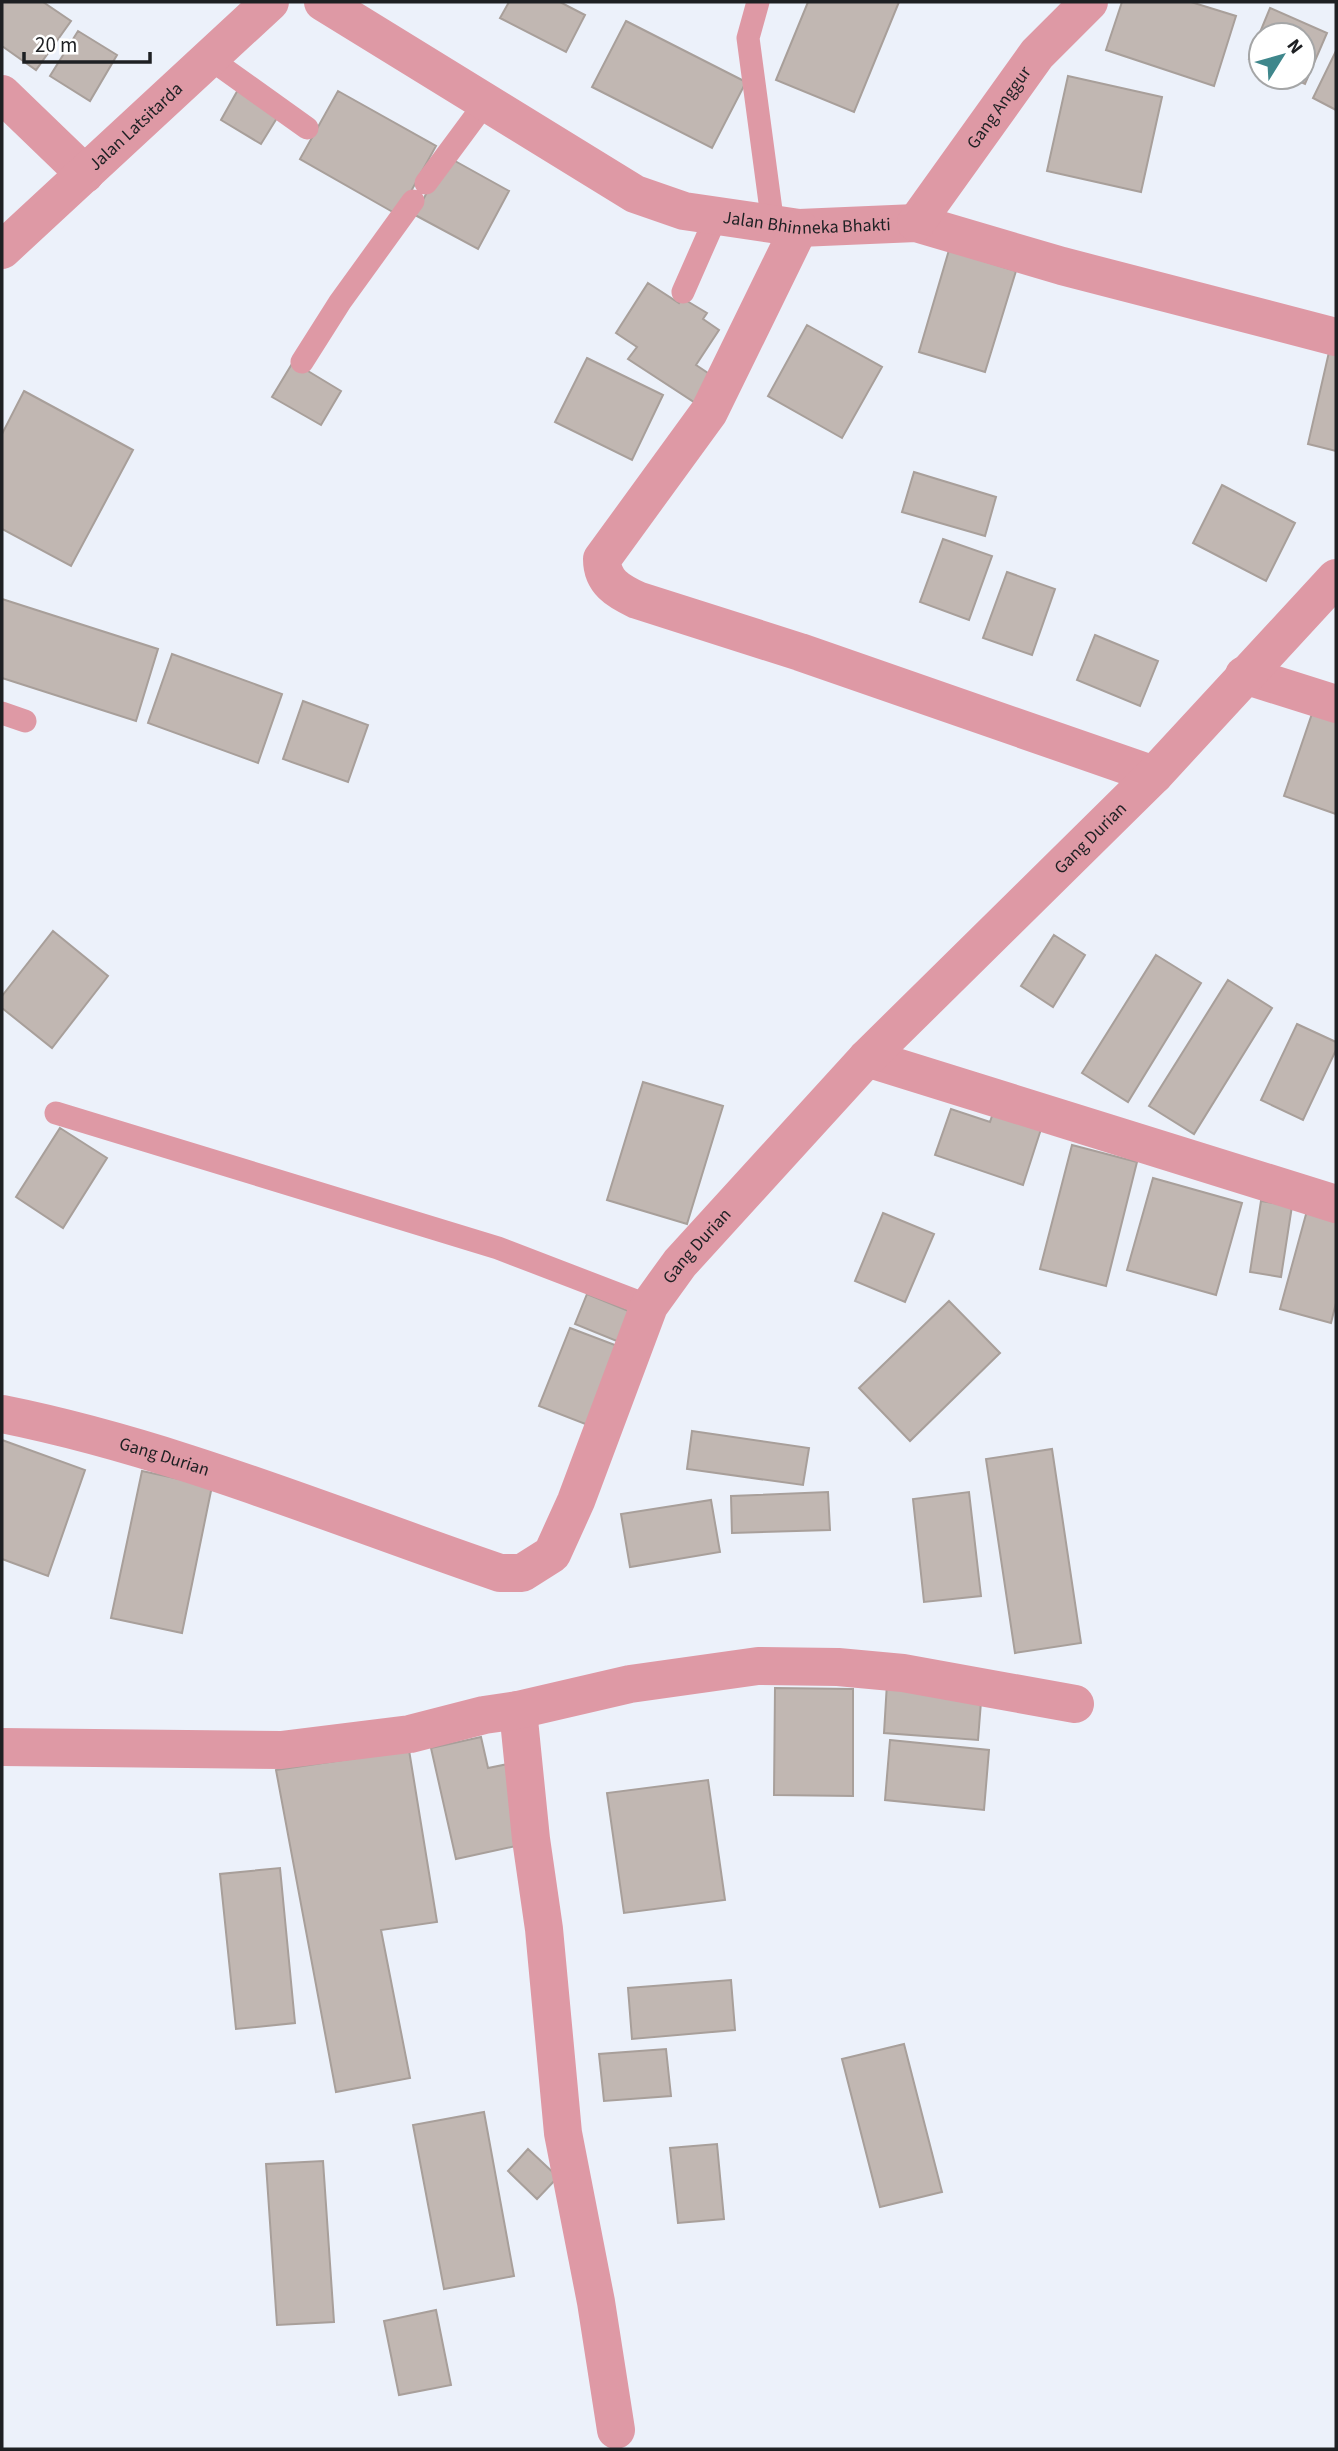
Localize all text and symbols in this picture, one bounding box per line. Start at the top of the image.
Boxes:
scale bar [24,21,150,65]
north arrow [1247,21,1317,91]
text: 20 m [35,30,77,60]
text: N [1280,33,1309,60]
street label: Gang Anggur [961,61,1038,154]
street label: Jalan Latsitarda [83,77,189,177]
street label: Jalan Bhinneka Bhakti [721,205,891,241]
street label: Gang Durian [1049,797,1132,880]
street label: Gang Durian [657,1203,737,1289]
street label: Gang Durian [116,1431,213,1483]

